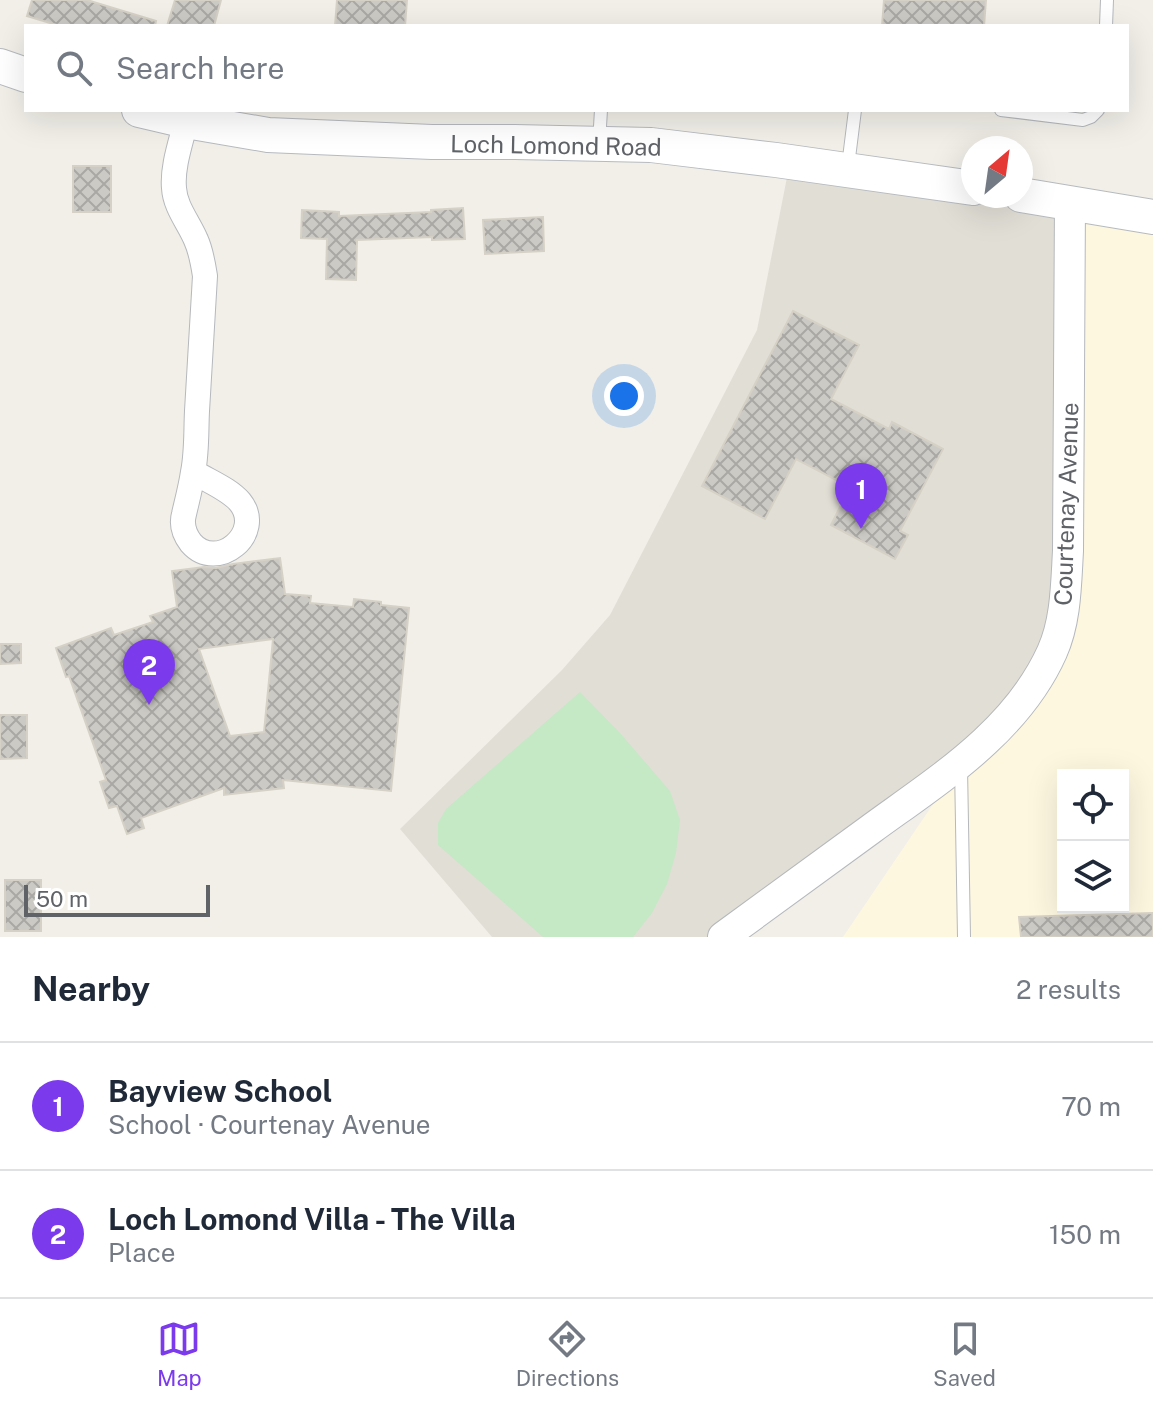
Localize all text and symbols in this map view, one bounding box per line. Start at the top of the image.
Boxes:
search box [24,24,1129,112]
icon: search [52,46,96,90]
text: Search here [116,50,284,86]
street label: Loch Lomond Road [450,129,662,161]
north arrow [961,136,1033,208]
your location [604,376,644,416]
street label: Courtenay Avenue [1048,402,1084,606]
pin: 1 [835,463,887,529]
pin: 2 [123,639,175,705]
map controls [1057,769,1129,913]
button: locate [1057,769,1129,841]
button: layers [1057,841,1129,913]
scale bar [24,881,210,917]
text: 50 m [36,886,88,912]
text: Nearby [32,969,150,1009]
text: 2 results [1016,974,1121,1005]
text: Bayview School [108,1073,332,1109]
text: 1 [52,1091,64,1122]
text: 70 m [1061,1091,1121,1122]
text: School · Courtenay Avenue [108,1109,430,1140]
text: Loch Lomond Villa - The Villa [108,1201,516,1237]
text: 2 [50,1219,66,1250]
text: 150 m [1049,1219,1121,1250]
text: Place [108,1237,175,1268]
tab: Map [157,1317,202,1391]
tab: Directions [516,1317,619,1391]
tab: Saved [933,1317,996,1391]

